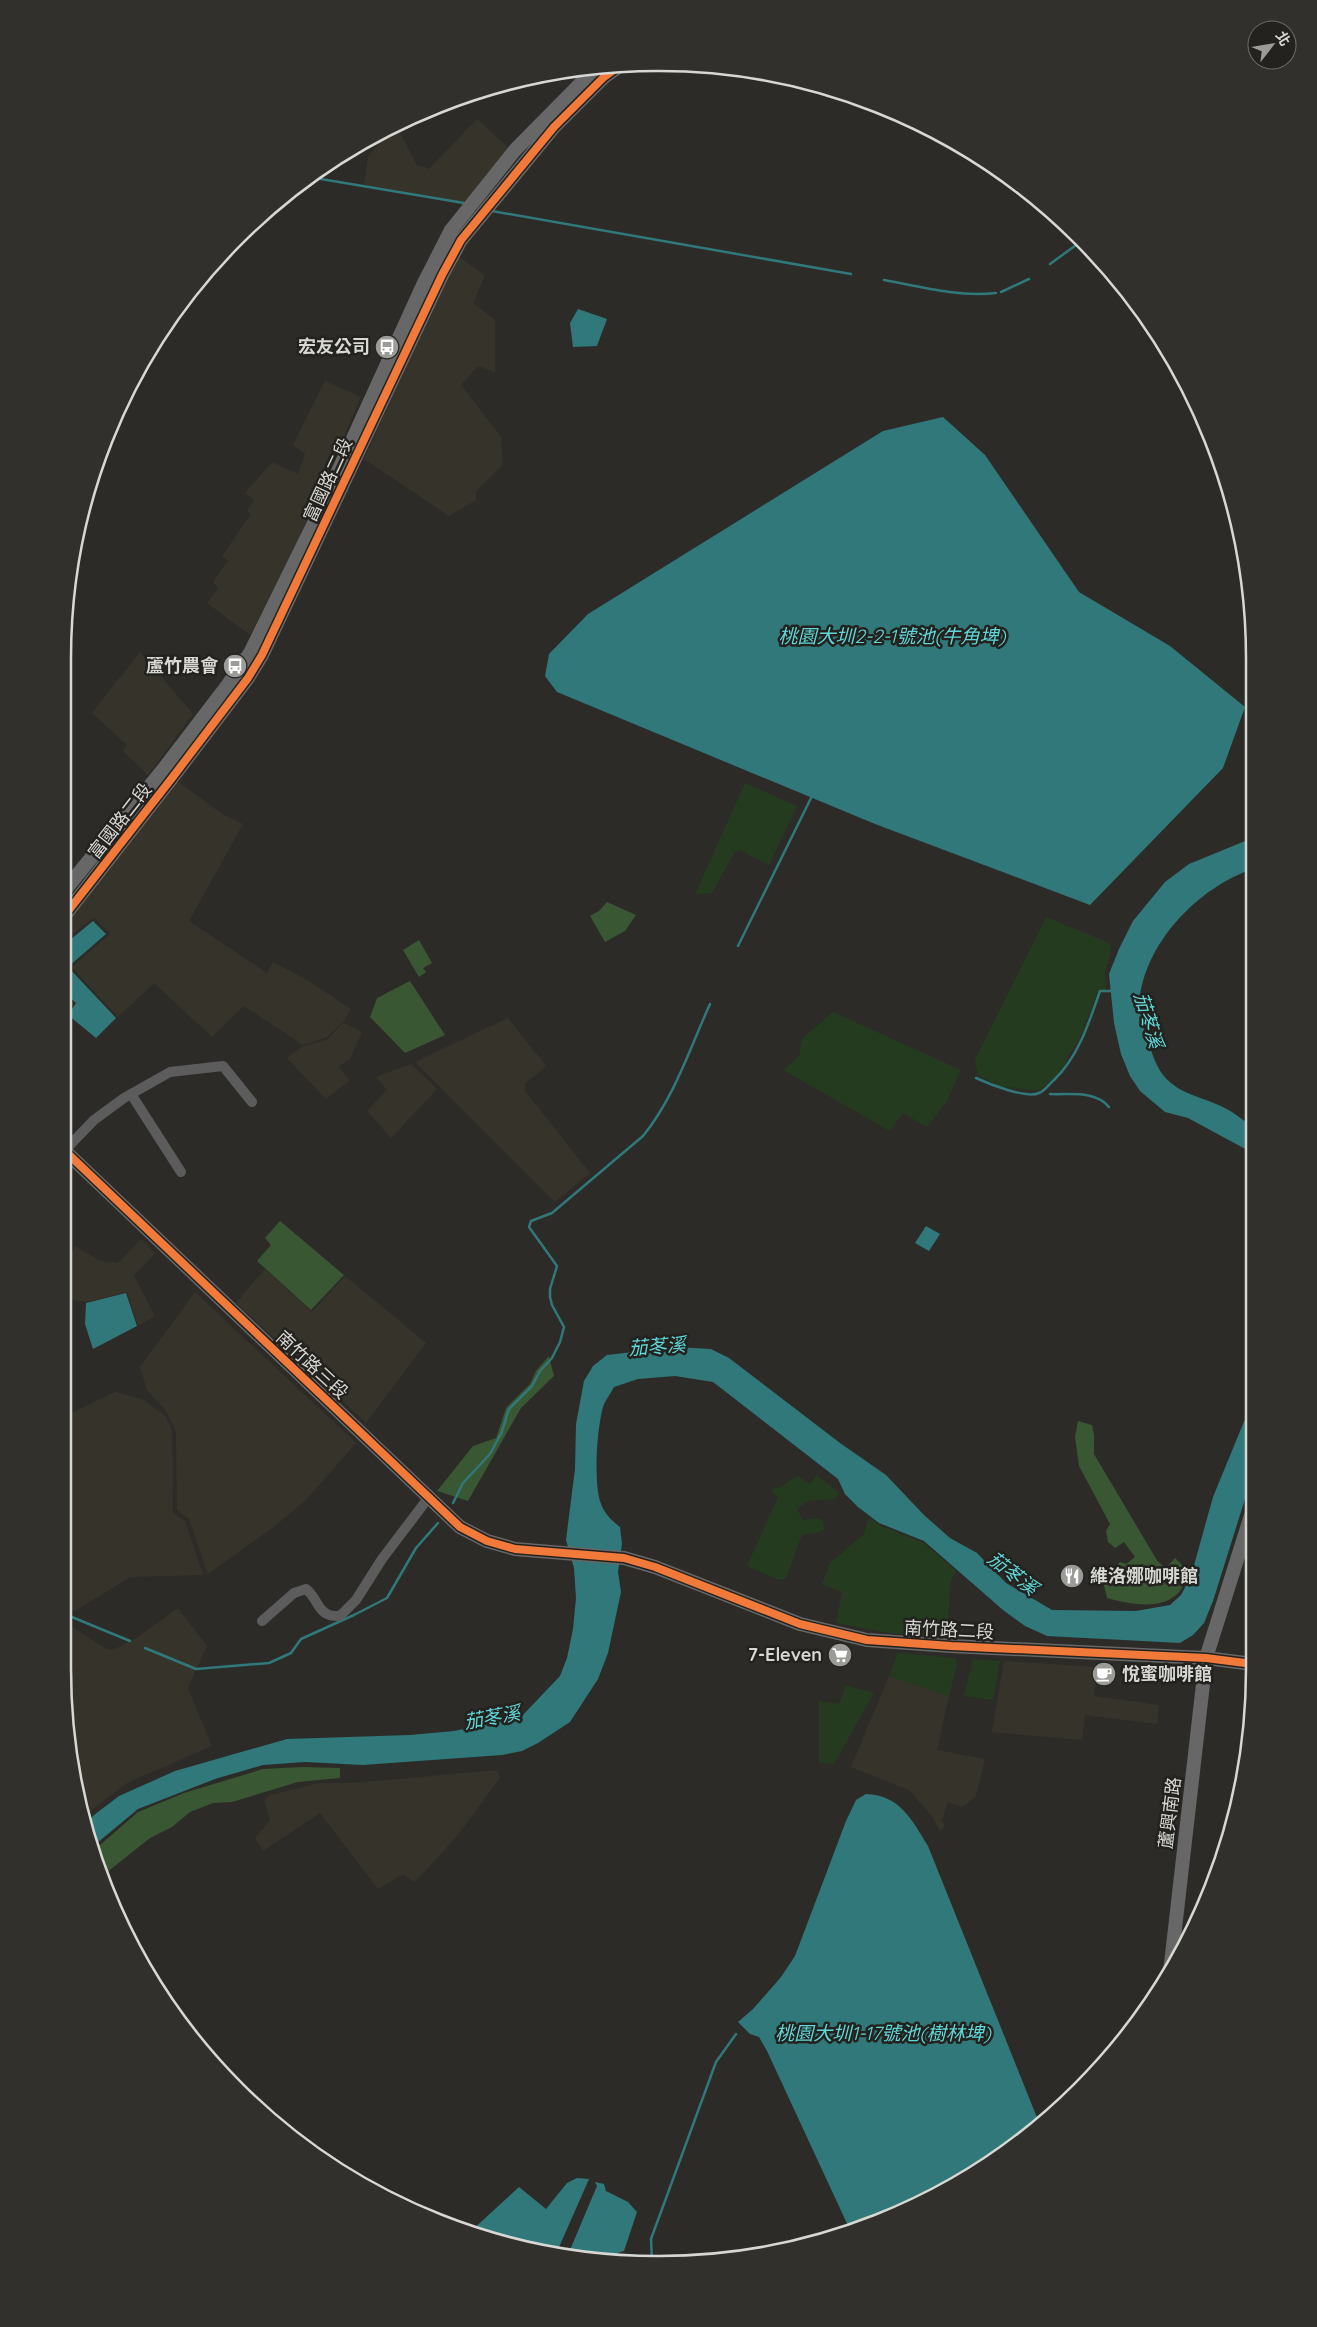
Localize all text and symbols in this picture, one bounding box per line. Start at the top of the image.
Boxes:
north arrow [1247,20,1297,70]
text: 北 [1272,28,1294,49]
bus stop icon: 宏友公司 [374,334,400,360]
place label: 宏友公司 [298,335,370,358]
street label: 富國路二段 [298,434,357,525]
water label: 桃園大圳2-2-1號池(牛角埤) [778,624,1006,648]
bus stop icon: 蘆竹農會 [222,653,248,679]
place label: 蘆竹農會 [146,654,219,677]
street label: 富國路二段 [83,778,156,863]
water label: 茄苳溪 [1129,989,1170,1054]
street label: 南竹路三段 [272,1326,353,1404]
water label: 茄苳溪 [628,1332,689,1360]
water label: 茄苳溪 [983,1546,1045,1602]
restaurant icon: 維洛娜咖啡館 [1059,1563,1085,1589]
place label: 維洛娜咖啡館 [1090,1564,1198,1587]
street label: 南竹路二段 [903,1616,995,1643]
supermarket icon: 7-Eleven [827,1642,853,1668]
place label: 7-Eleven [748,1643,822,1666]
cafe icon: 悅蜜咖啡館 [1091,1661,1117,1687]
place label: 悅蜜咖啡館 [1122,1662,1212,1685]
water label: 茄苳溪 [462,1700,525,1734]
street label: 蘆興南路 [1154,1776,1185,1850]
water label: 桃園大圳1-17號池(樹林埤) [775,2021,992,2045]

